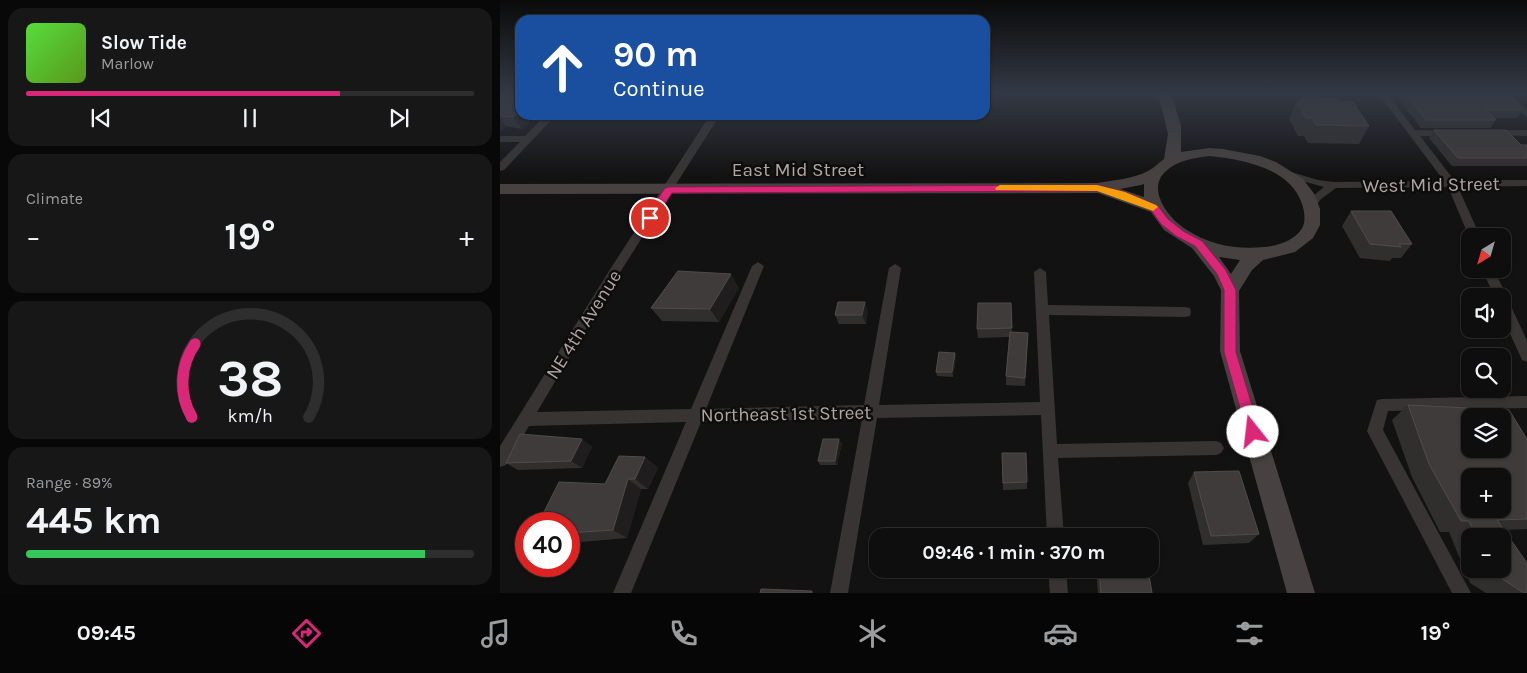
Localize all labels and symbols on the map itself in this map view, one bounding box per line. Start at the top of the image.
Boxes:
street label: East Mid Street [732,159,864,181]
street label: West Mid Street [1362,173,1500,197]
pin [629,197,671,239]
north arrow [1461,228,1511,278]
street label: NE 4th Avenue [542,266,626,383]
street label: Northeast 1st Street [700,402,872,426]
position arrow [1226,405,1278,457]
speed limit sign: 40 [515,512,580,577]

